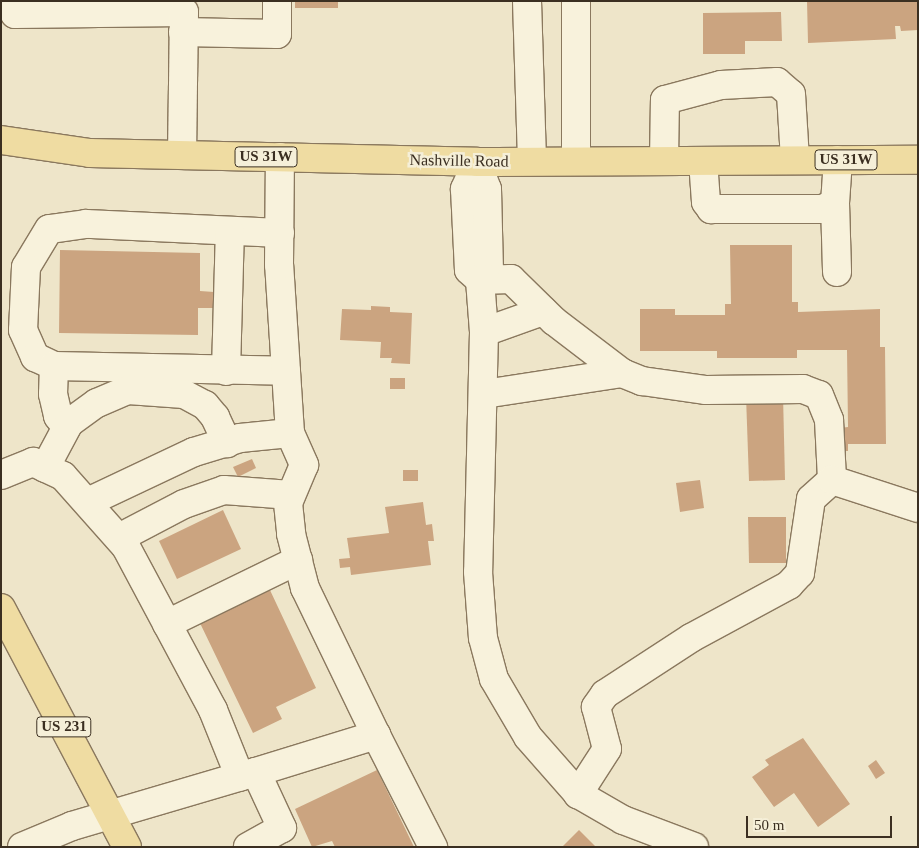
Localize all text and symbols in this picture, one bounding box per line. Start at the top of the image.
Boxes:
road number: US 31W [234,144,298,170]
road number: US 31W [814,148,878,172]
street label: Nashville Road [409,151,509,171]
road number: US 231 [35,714,93,740]
scale bar [749,806,895,838]
text: 50 m [754,817,784,833]

